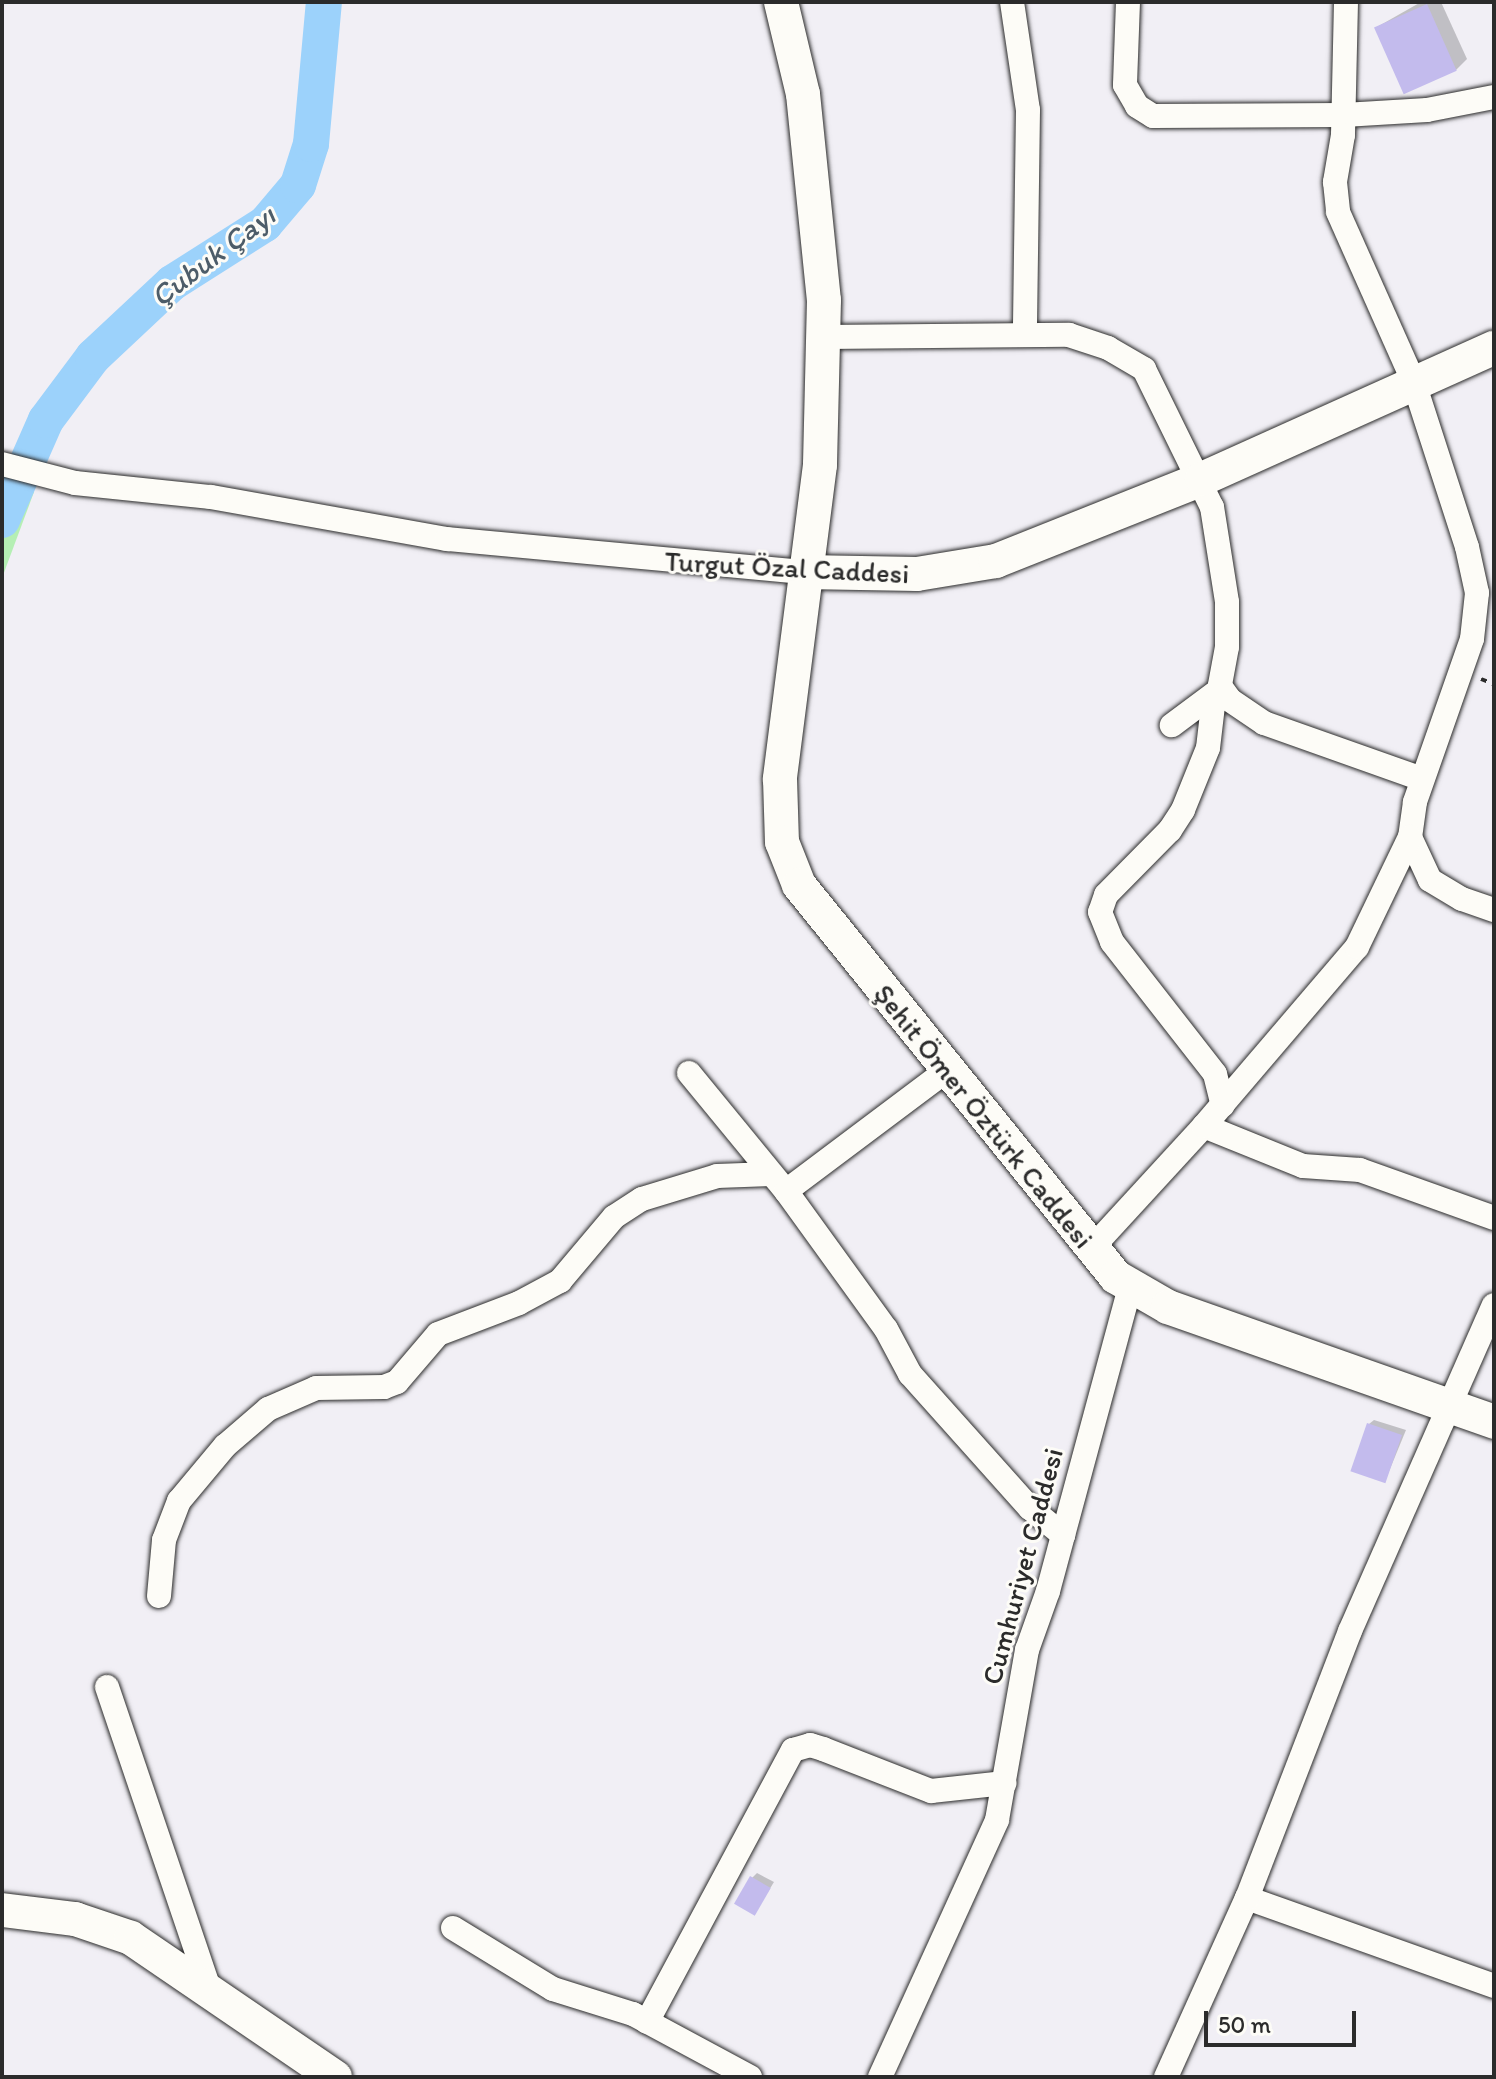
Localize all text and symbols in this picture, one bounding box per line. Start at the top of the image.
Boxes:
water label: Çubuk Çayı [144,198,282,314]
street label: Turgut Özal Caddesi [664,544,910,590]
street label: Şehit Ömer Öztürk Caddesi [867,977,1101,1255]
street label: Cumhuriyet Caddesi [974,1444,1070,1688]
scale bar [1208,1995,1360,2045]
text: 50 m [1218,2010,1271,2039]

